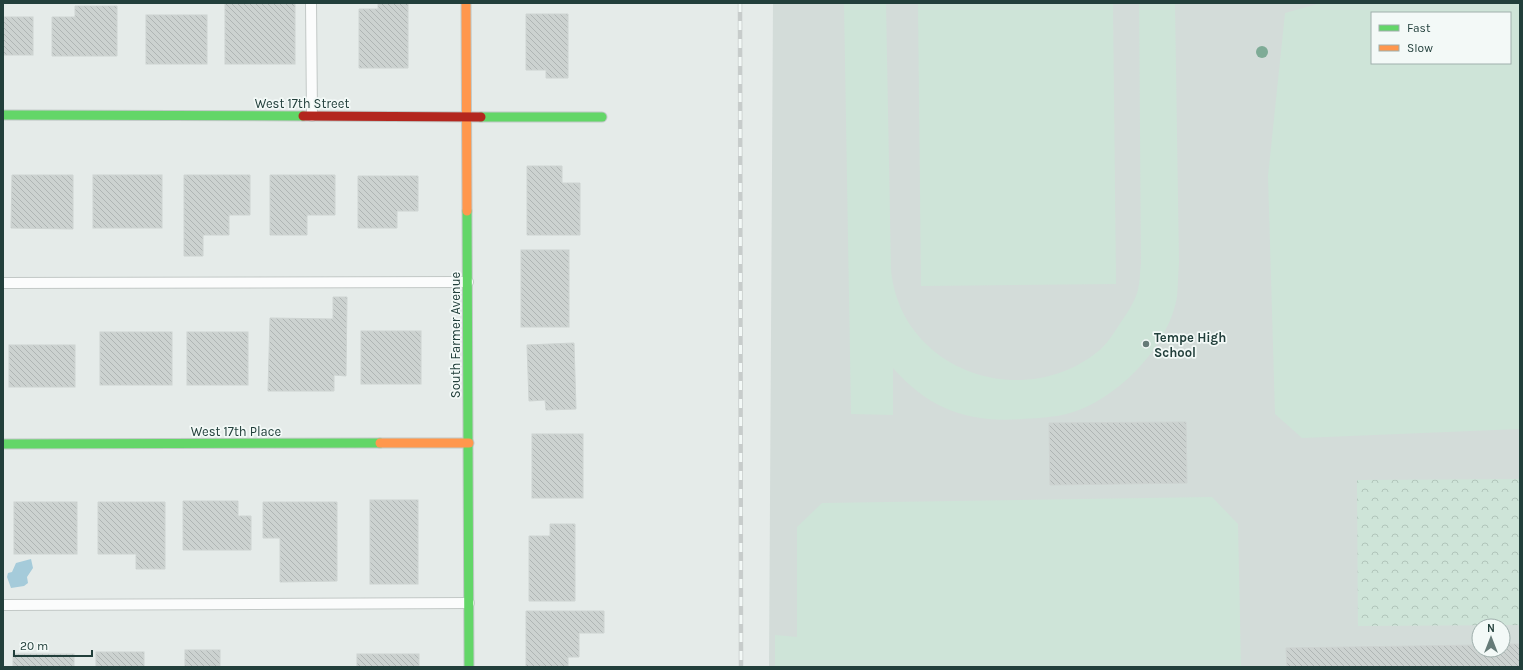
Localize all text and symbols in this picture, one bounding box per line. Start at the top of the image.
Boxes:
legend [1371,12,1511,64]
text: Fast [1407,21,1431,35]
text: Slow [1407,41,1433,55]
street label: West 17th Street [255,96,349,111]
street label: South Farmer Avenue [448,271,463,398]
place label: Tempe High School [1154,330,1226,360]
marker: Tempe High School [1141,339,1151,349]
street label: West 17th Place [191,424,281,439]
north arrow [1471,618,1511,658]
text: N [1487,622,1495,635]
scale bar [14,632,92,658]
text: 20 m [20,639,48,653]

